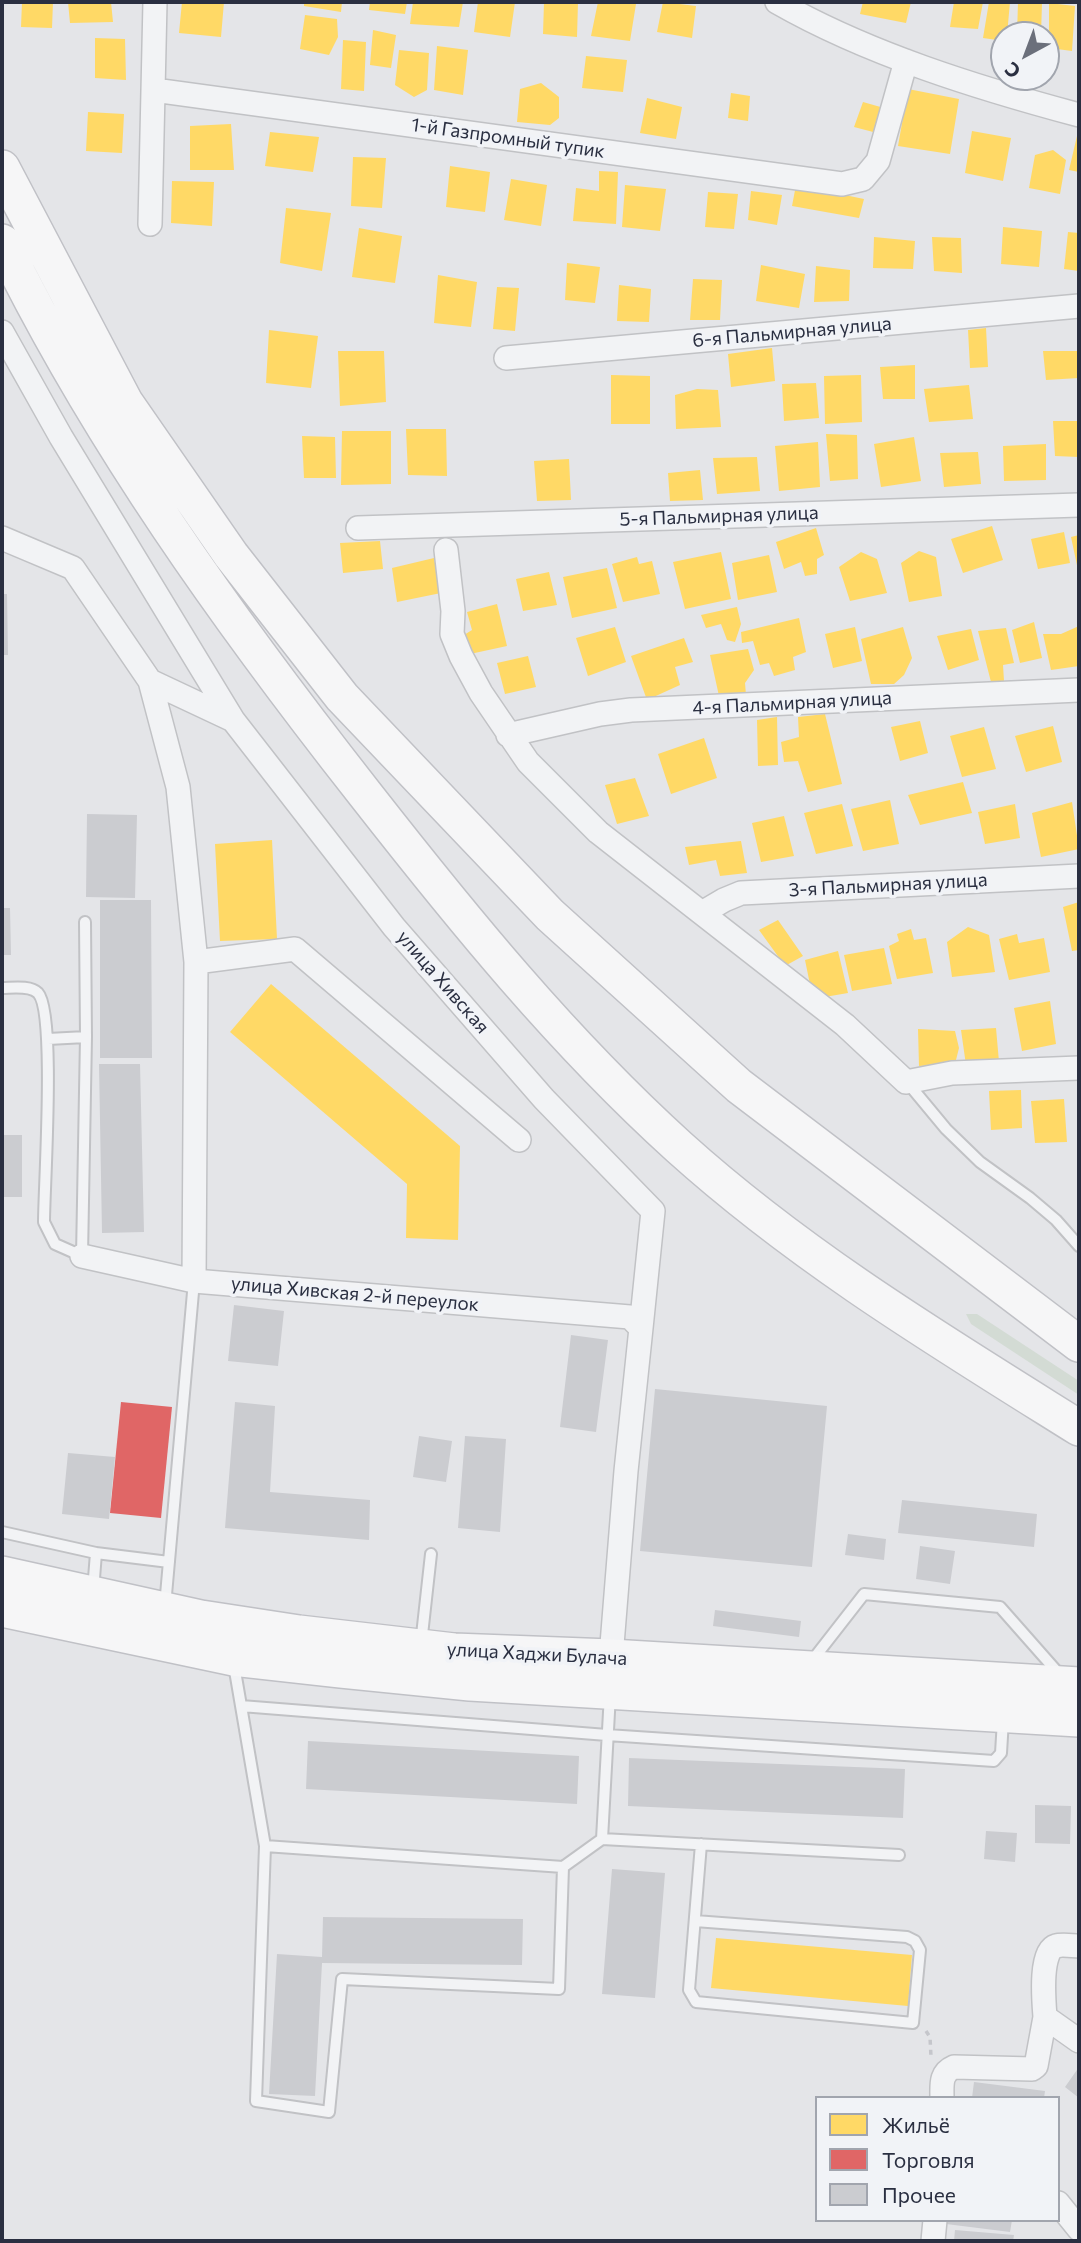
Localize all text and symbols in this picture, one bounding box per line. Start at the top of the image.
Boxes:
north arrow [990,21,1060,91]
text: С [1000,58,1025,84]
street label: 1-й Газпромный тупик [410,113,606,163]
street label: 6-я Пальмирная улица [692,312,892,352]
street label: 5-я Пальмирная улица [619,501,819,531]
street label: 4-я Пальмирная улица [692,686,892,720]
street label: 3-я Пальмирная улица [788,868,988,902]
street label: улица Хивская [392,926,494,1038]
street label: улица Хивская 2-й переулок [230,1272,480,1316]
street label: улица Хаджи Булача [446,1638,628,1670]
legend [815,2096,1060,2222]
text: Жильё [882,2112,950,2137]
text: Торговля [882,2147,975,2172]
text: Прочее [882,2182,956,2207]

